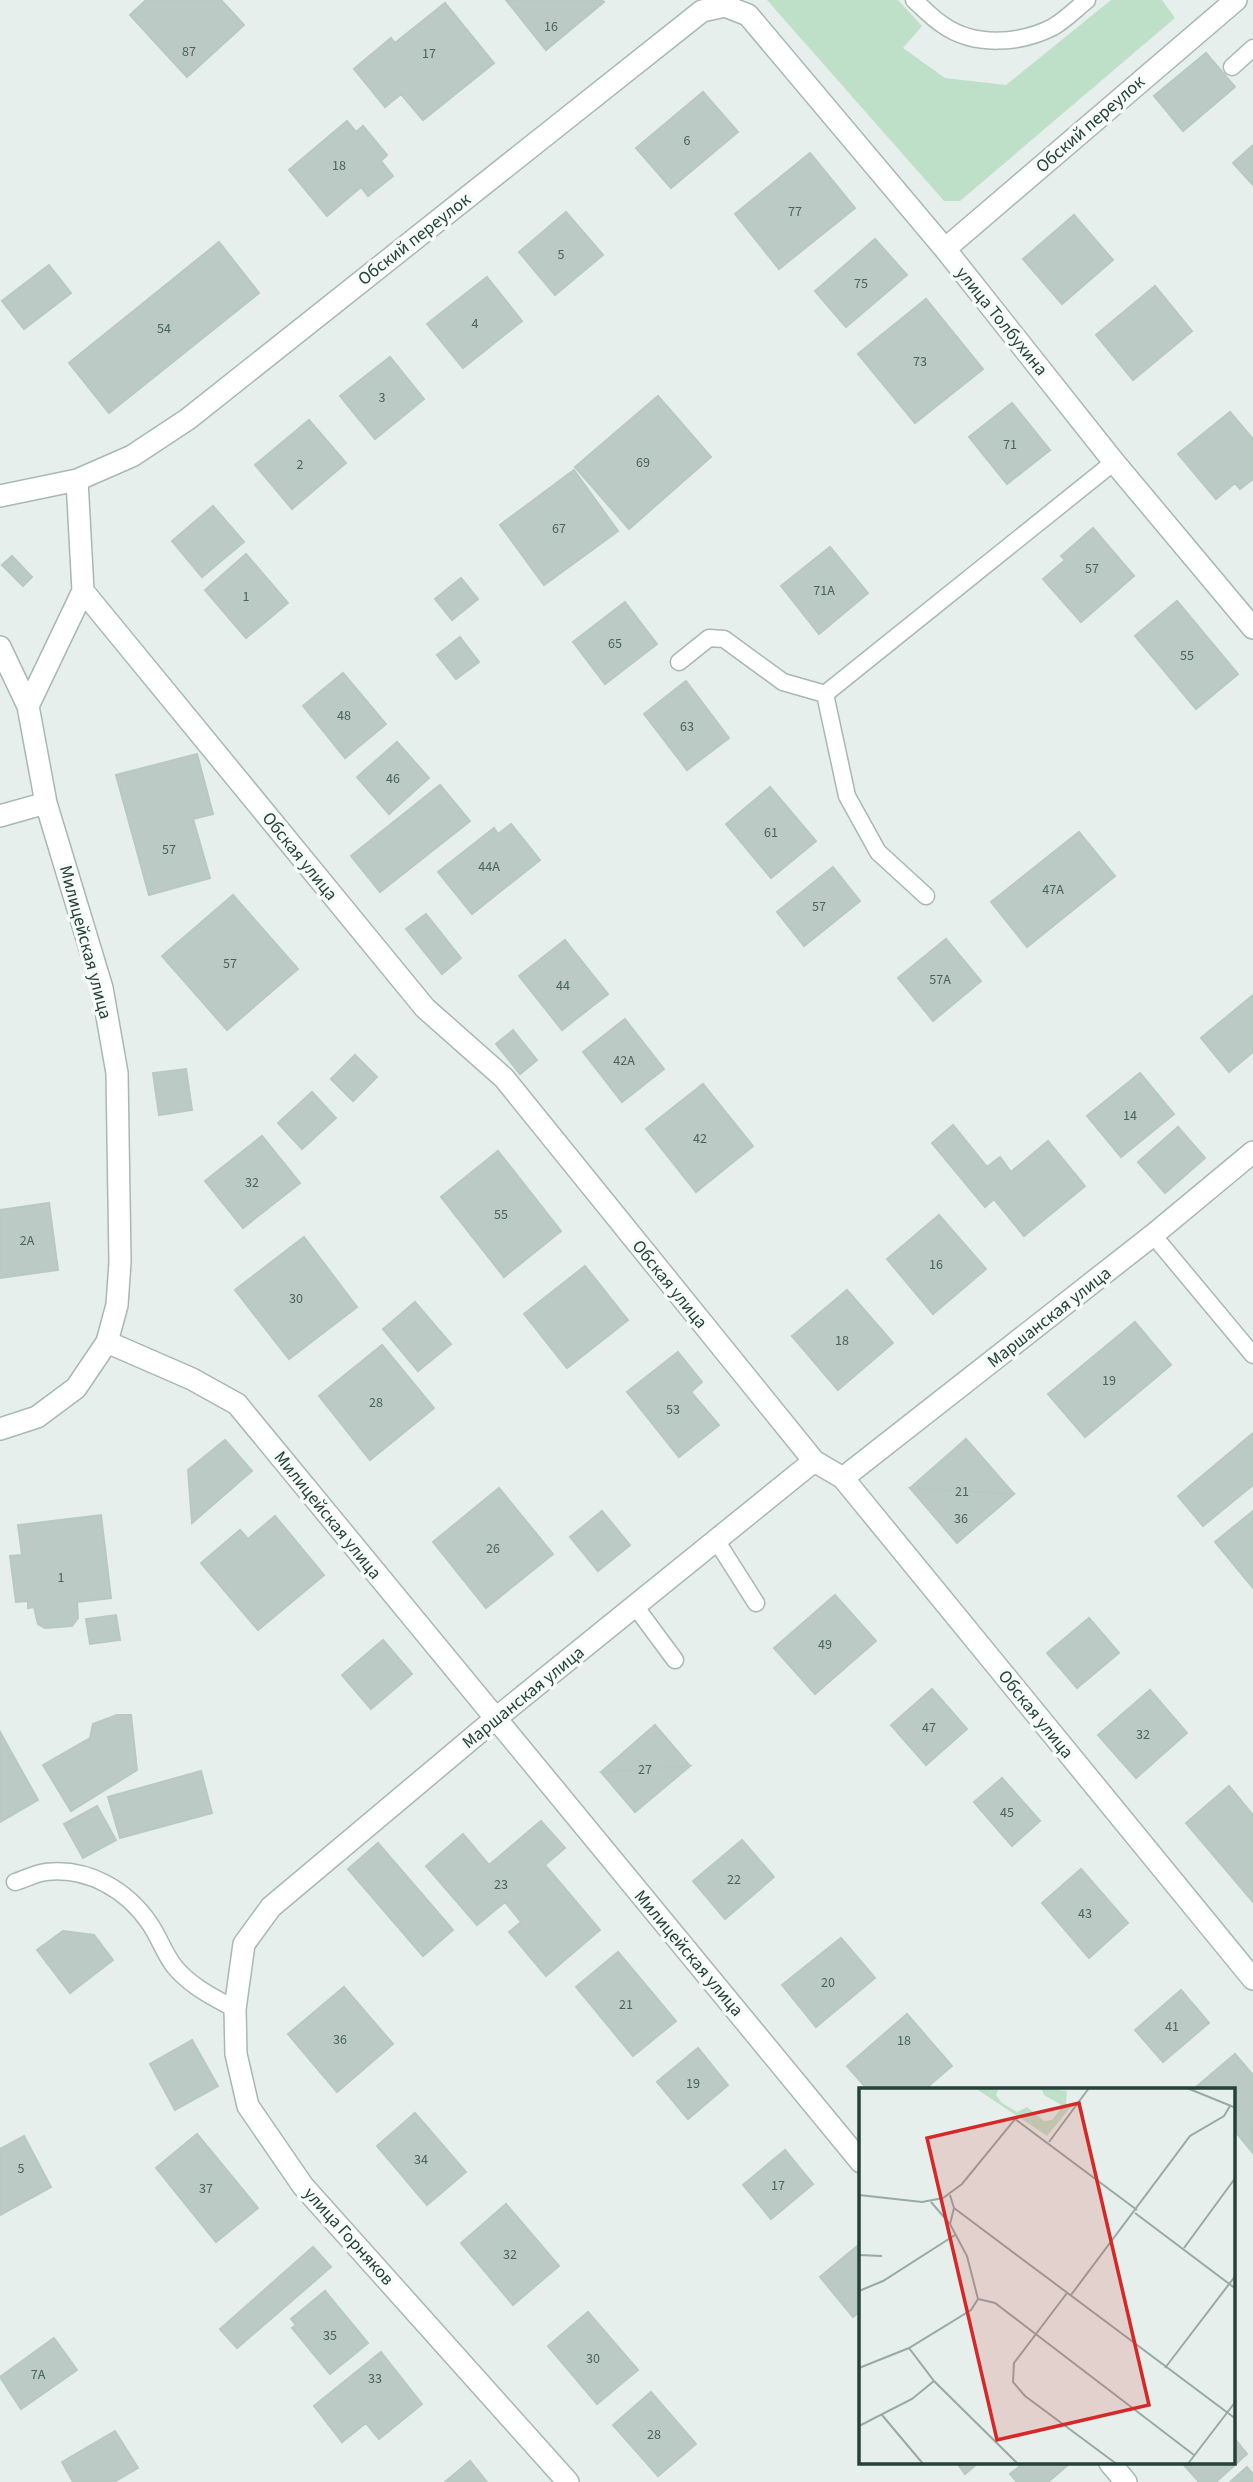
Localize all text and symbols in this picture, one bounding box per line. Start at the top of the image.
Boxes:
house number: 16 [544,17,558,37]
house number: 87 [182,42,196,62]
house number: 17 [422,44,436,64]
street label: Обский переулок [1030,70,1150,179]
house number: 6 [684,131,691,151]
house number: 18 [332,156,346,176]
street label: Обский переулок [353,187,476,291]
house number: 77 [788,202,802,222]
house number: 5 [558,245,565,265]
street label: улица Толбухина [950,261,1053,381]
house number: 75 [854,274,868,294]
house number: 4 [472,314,479,334]
house number: 54 [157,319,171,339]
house number: 73 [913,352,927,372]
house number: 3 [379,388,386,408]
house number: 71 [1003,435,1017,455]
house number: 69 [636,453,650,473]
house number: 2 [297,455,304,475]
house number: 67 [552,519,566,539]
house number: 57 [1085,559,1099,579]
house number: 71А [813,581,835,601]
house number: 1 [243,587,250,607]
house number: 65 [608,634,622,654]
house number: 55 [1180,646,1194,666]
house number: 48 [337,706,351,726]
house number: 63 [680,717,694,737]
house number: 46 [386,769,400,789]
street label: Обская улица [256,807,343,906]
house number: 61 [764,823,778,843]
house number: 57 [162,840,176,860]
house number: 44А [478,857,500,877]
street label: Милицейская улица [53,862,118,1022]
house number: 47А [1042,880,1064,900]
house number: 57 [812,897,826,917]
house number: 57 [223,954,237,974]
house number: 57А [929,970,951,990]
house number: 44 [556,976,570,996]
house number: 42А [613,1051,635,1071]
house number: 14 [1123,1106,1137,1126]
house number: 42 [693,1129,707,1149]
house number: 32 [245,1173,259,1193]
house number: 55 [494,1205,508,1225]
house number: 2А [20,1231,35,1251]
street label: Обская улица [626,1235,713,1334]
house number: 16 [929,1255,943,1275]
street label: Маршанская улица [982,1261,1116,1374]
house number: 30 [289,1289,303,1309]
house number: 18 [835,1331,849,1351]
house number: 19 [1102,1371,1116,1391]
house number: 28 [369,1393,383,1413]
house number: 53 [666,1400,680,1420]
street label: Милицейская улица [268,1446,387,1585]
house number: 21 [955,1482,969,1502]
house number: 36 [954,1509,968,1529]
house number: 26 [486,1539,500,1559]
house number: 1 [58,1568,65,1588]
house number: 49 [818,1635,832,1655]
street label: Маршанская улица [457,1640,590,1755]
street label: Обская улица [992,1665,1079,1764]
house number: 47 [922,1718,936,1738]
house number: 32 [1136,1725,1150,1745]
house number: 27 [638,1760,652,1780]
house number: 45 [1000,1803,1014,1823]
house number: 22 [727,1870,741,1890]
house number: 23 [494,1875,508,1895]
street label: Милицейская улица [628,1885,749,2022]
house number: 43 [1078,1904,1092,1924]
house number: 20 [821,1973,835,1993]
house number: 21 [619,1995,633,2015]
house number: 41 [1165,2017,1179,2037]
house number: 36 [333,2030,347,2050]
house number: 18 [897,2031,911,2051]
house number: 19 [686,2074,700,2094]
inset map [859,2088,1236,2464]
house number: 34 [414,2150,428,2170]
house number: 5 [18,2159,25,2179]
house number: 17 [771,2176,785,2196]
house number: 37 [199,2179,213,2199]
street label: улица Горняков [298,2182,400,2291]
house number: 32 [503,2245,517,2265]
house number: 35 [323,2326,337,2346]
house number: 30 [586,2349,600,2369]
house number: 7А [31,2365,46,2385]
house number: 33 [368,2369,382,2389]
house number: 28 [647,2425,661,2445]

